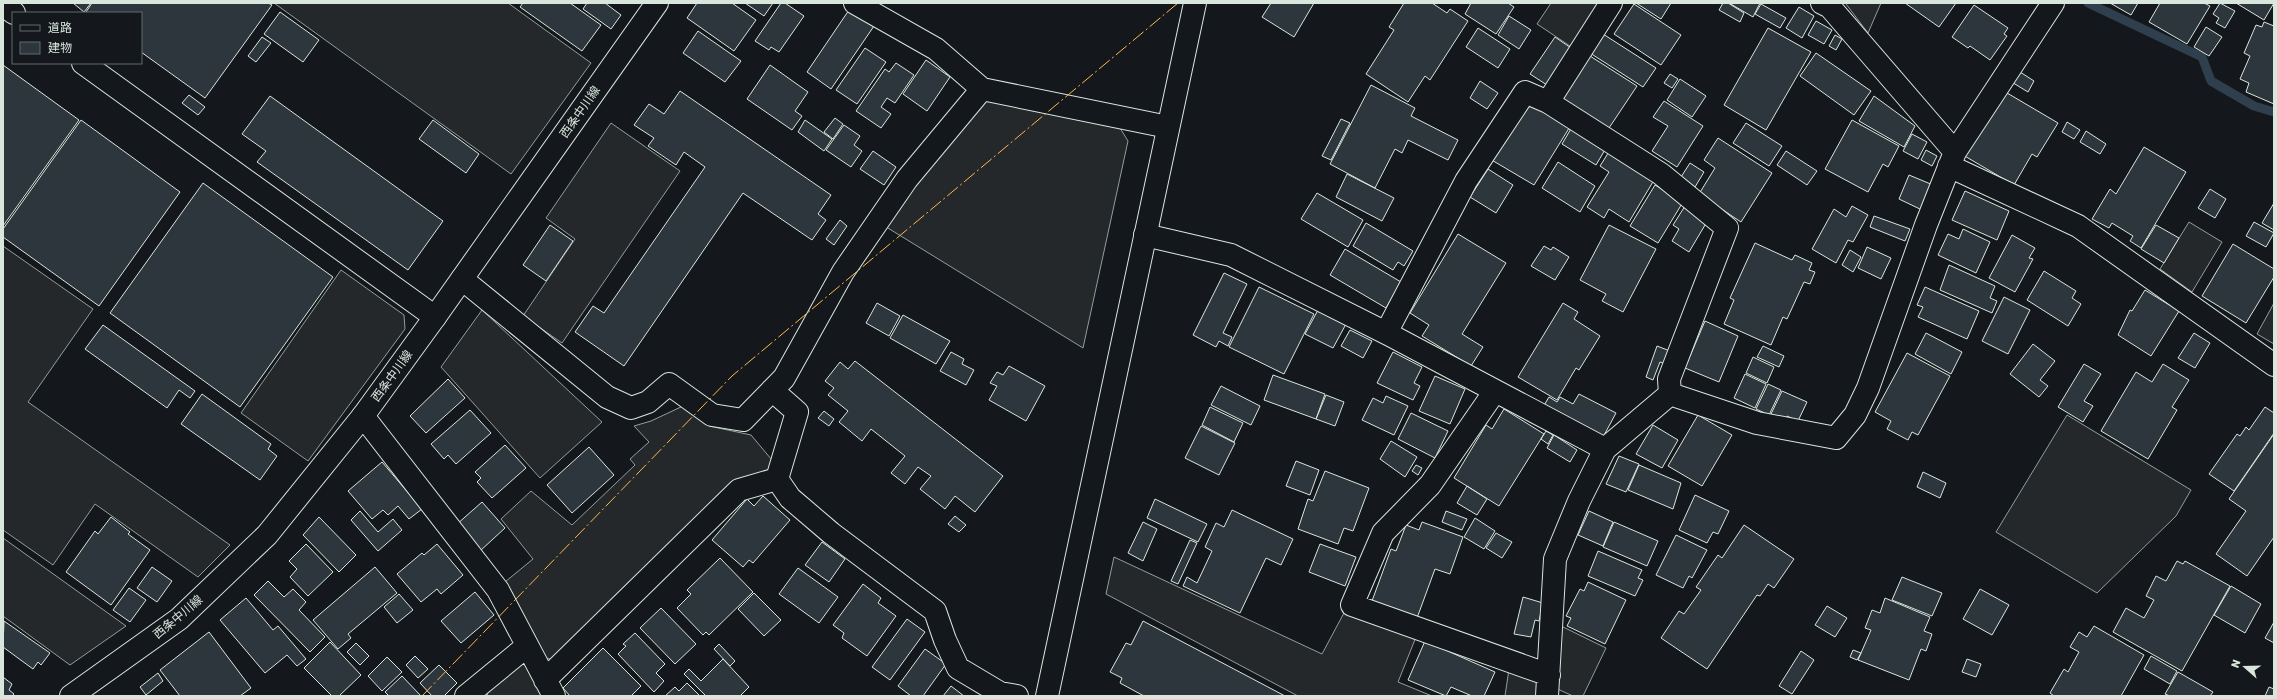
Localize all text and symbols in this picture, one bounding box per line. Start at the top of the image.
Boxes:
legend [12,12,142,64]
text: 道路 [48,21,72,35]
text: 建物 [48,41,72,55]
street label: 西条中川線 [557,83,603,141]
street label: 西条中川線 [369,348,415,404]
street label: 西条中川線 [151,592,205,642]
north arrow [2225,647,2265,687]
text: N [2229,658,2244,670]

